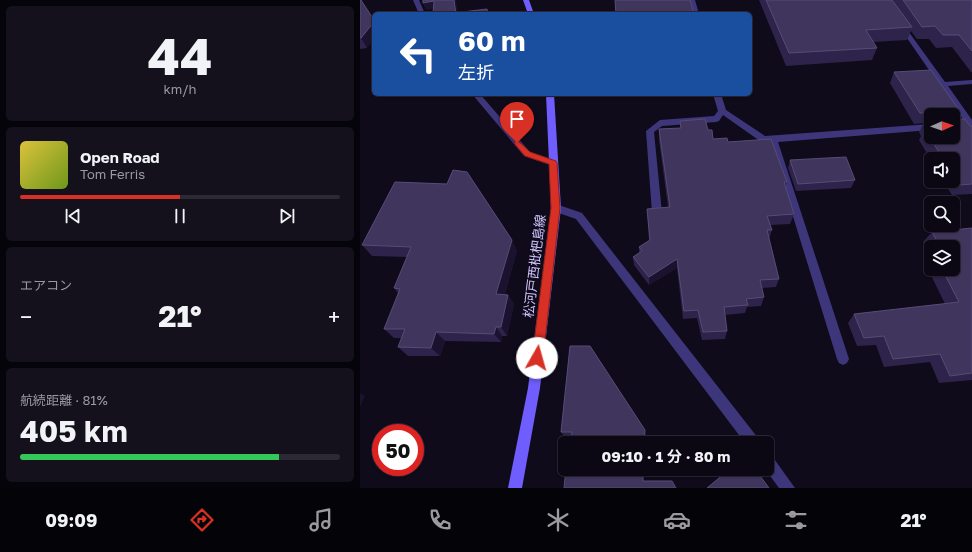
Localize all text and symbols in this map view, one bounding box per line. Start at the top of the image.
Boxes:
text: 44 [147,24,213,86]
text: 60 m [458,24,525,57]
icon: left [392,28,444,80]
text: 左折 [458,61,494,83]
text: km/h [163,81,197,97]
pin [500,102,534,143]
icon: arrive [506,108,528,130]
north arrow [924,108,960,144]
map controls [924,108,960,276]
text: Open Road [80,148,160,166]
button: sound [924,152,960,188]
text: Tom Ferris [80,166,145,182]
button: search [924,196,960,232]
icon: previous [62,205,84,227]
icon: pause [169,205,191,227]
icon: next [276,205,298,227]
street label: 松河戸西枇杷島線 [520,213,548,319]
button: layers [924,240,960,276]
text: エアコン [20,277,72,293]
text: 21° [158,298,202,334]
text: − [20,303,32,330]
text: + [328,303,340,330]
position arrow [516,337,558,379]
text: 航続距離 · 81% [20,392,108,408]
text: 405 km [20,413,128,449]
speed limit sign: 50 [372,424,424,476]
text: 09:10 · 1 分 · 80 m [602,447,730,465]
icon: directions [188,506,216,534]
icon: music [307,506,335,534]
icon: phone [426,506,454,534]
icon: climate [544,506,572,534]
icon: car [663,506,691,534]
icon: filters [782,506,810,534]
text: 09:09 [45,509,97,531]
text: 21° [901,509,927,531]

